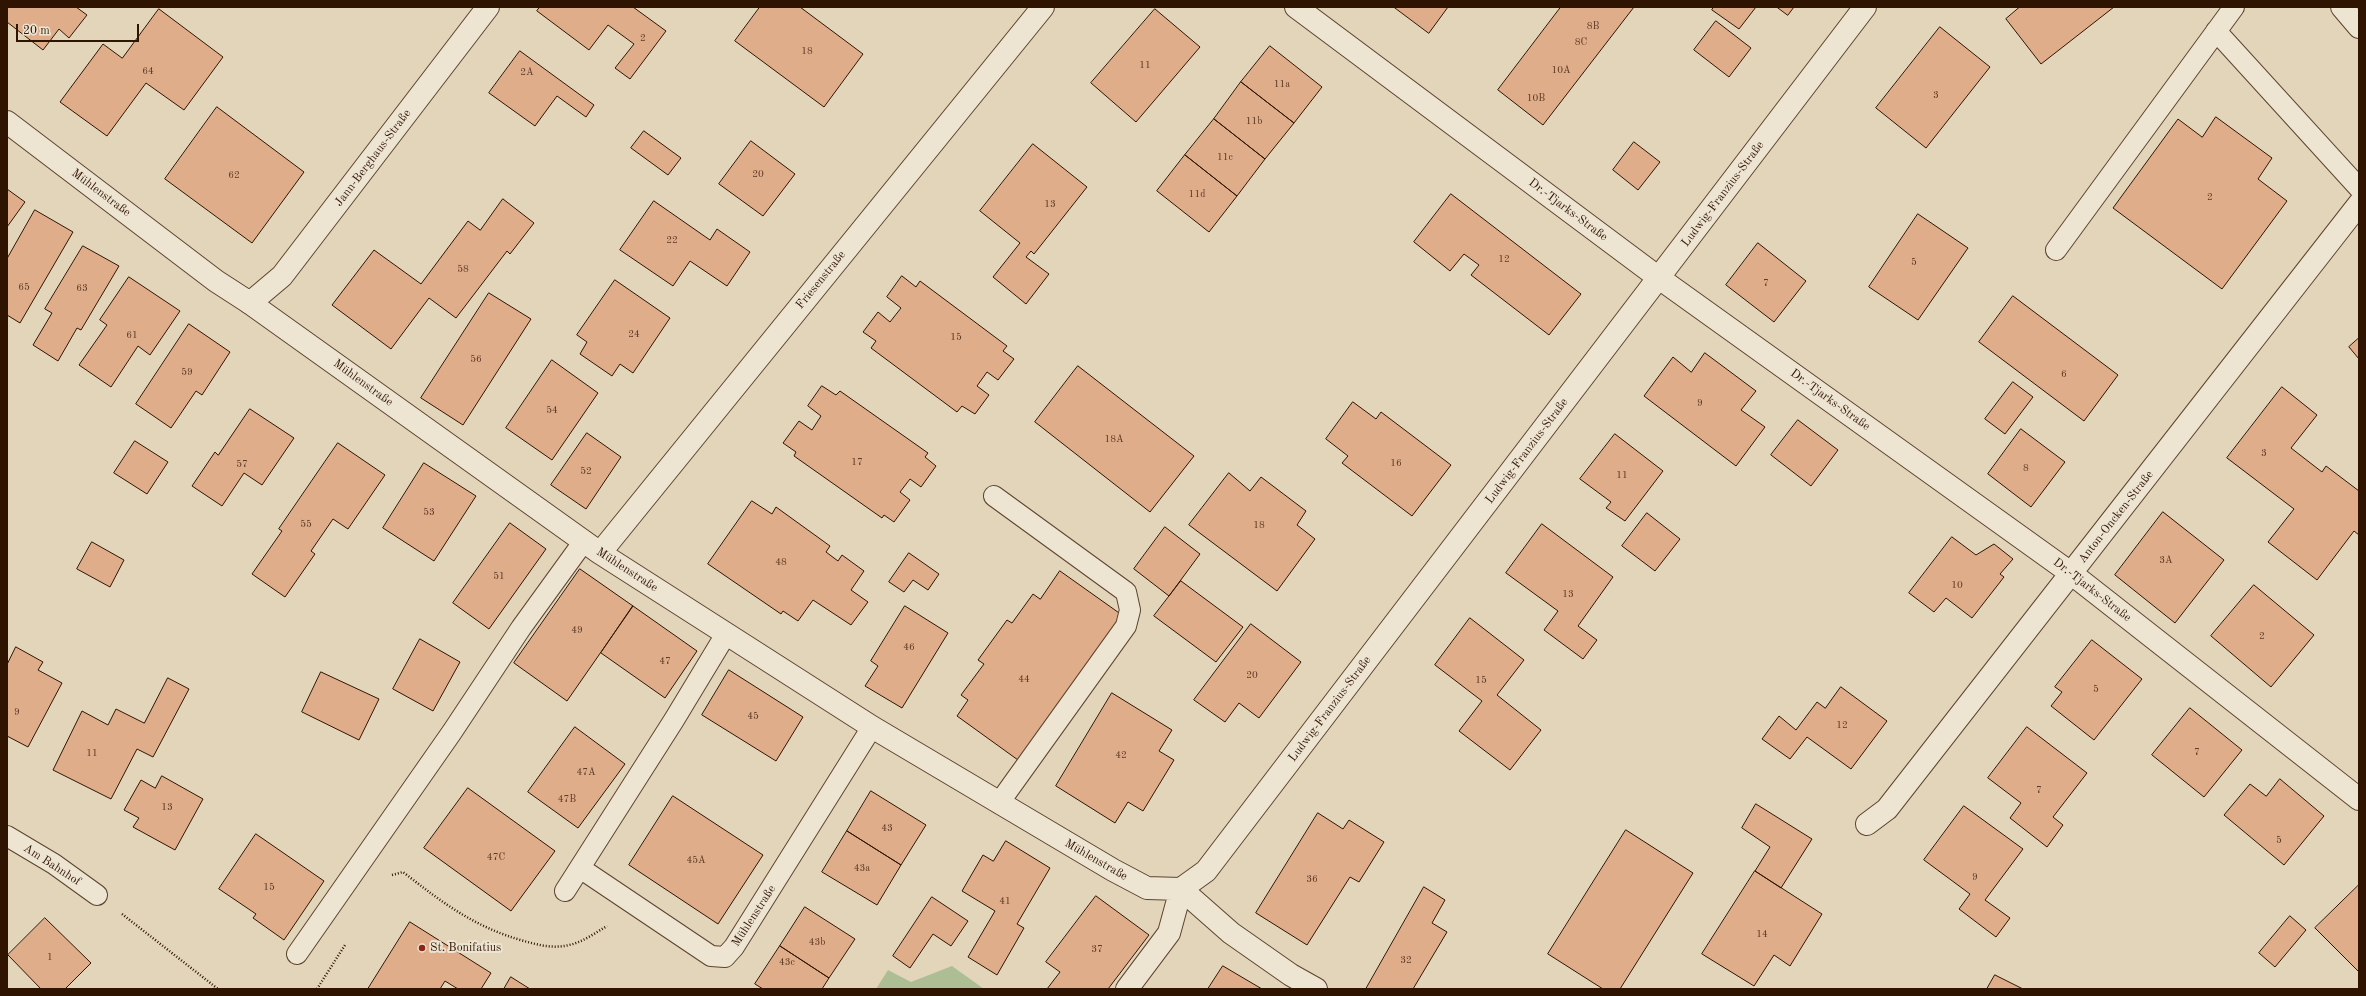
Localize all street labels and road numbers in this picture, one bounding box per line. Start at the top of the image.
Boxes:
street label: Jann-Berghaus-Straße [332,107,414,209]
street label: Ludwig-Franzius-Straße [1679,138,1767,250]
street label: Mühlenstraße [69,166,133,220]
street label: Dr.-Tjarks-Straße [1526,176,1610,244]
street label: Friesenstraße [793,248,849,312]
street label: Mühlenstraße [330,357,396,409]
street label: Dr.-Tjarks-Straße [1787,366,1873,434]
street label: Ludwig-Franzius-Straße [1483,395,1571,507]
street label: Anton-Oncken-Straße [2075,468,2157,566]
street label: Mühlenstraße [594,545,660,595]
street label: Dr.-Tjarks-Straße [2050,555,2134,625]
street label: Ludwig-Franzius-Straße [1286,653,1374,765]
street label: Mühlenstraße [1062,836,1130,884]
street label: Am Bahnhof [21,841,83,889]
street label: Mühlenstraße [729,883,779,949]

